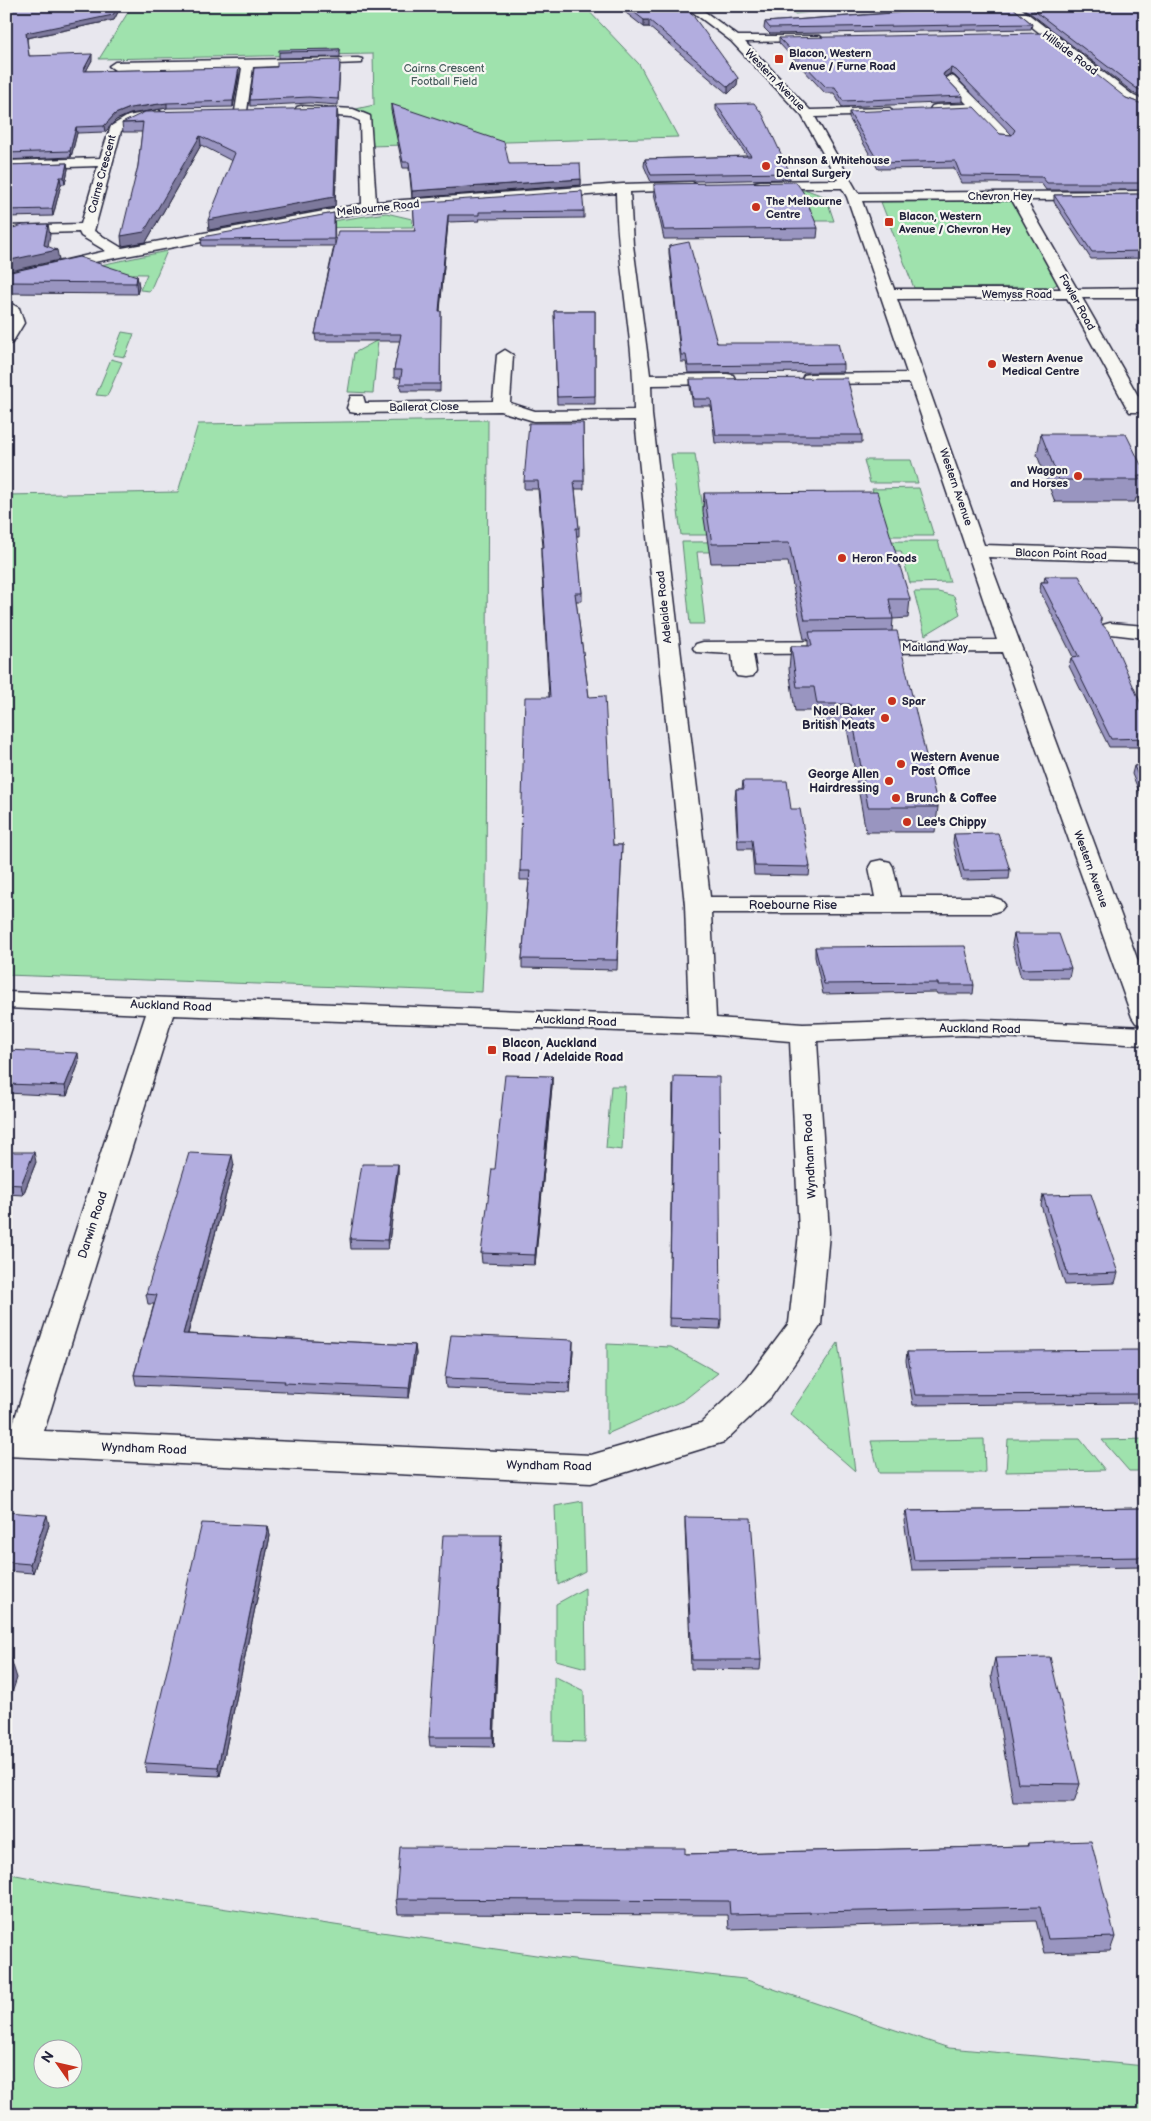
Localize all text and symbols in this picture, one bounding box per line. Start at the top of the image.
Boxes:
street label: Hillside Road [1040,28,1100,78]
street label: Western Avenue [742,46,808,114]
place label: Blacon, Western Avenue / Furne Road [788,47,896,73]
marker: Blacon, Western Avenue / Furne Road [773,53,785,65]
park label: Cairns Crescent Football Field [404,62,485,88]
street label: Cairns Crescent [85,133,119,215]
place label: Johnson & Whitehouse Dental Surgery [776,154,889,180]
marker: Johnson & Whitehouse Dental Surgery [760,160,772,172]
street label: Chevron Hey [968,190,1032,203]
place label: The Melbourne Centre [766,195,842,221]
street label: Melbourne Road [336,197,420,219]
marker: The Melbourne Centre [750,201,762,213]
place label: Blacon, Western Avenue / Chevron Hey [898,210,1011,236]
marker: Blacon, Western Avenue / Chevron Hey [883,216,895,228]
street label: Fowler Road [1056,272,1098,332]
street label: Wemyss Road [982,288,1052,301]
place label: Western Avenue Medical Centre [1002,352,1083,378]
marker: Western Avenue Medical Centre [986,358,998,370]
street label: Ballerat Close [389,400,460,414]
street label: Western Avenue [937,447,975,528]
place label: Waggon and Horses [1010,464,1069,490]
marker: Waggon and Horses [1072,470,1084,482]
street label: Blacon Point Road [1015,546,1107,562]
marker: Heron Foods [836,552,848,564]
place label: Heron Foods [852,552,917,565]
street label: Adelaide Road [654,570,674,644]
street label: Maitland Way [902,641,968,654]
marker: Spar [886,695,898,707]
place label: Spar [902,695,926,708]
place label: Noel Baker British Meats [802,704,875,733]
marker: Noel Baker British Meats [879,712,891,724]
place label: Western Avenue Post Office [911,750,999,779]
marker: Western Avenue Post Office [895,758,907,770]
place label: George Allen Hairdressing [808,767,879,796]
marker: George Allen Hairdressing [883,775,895,787]
place label: Brunch & Coffee [906,791,997,806]
marker: Brunch & Coffee [890,792,902,804]
place label: Lee's Chippy [917,815,987,830]
marker: Lee's Chippy [901,816,913,828]
street label: Western Avenue [1071,829,1111,910]
street label: Roebourne Rise [749,898,837,913]
street label: Auckland Road [130,997,212,1015]
street label: Auckland Road [535,1012,617,1030]
street label: Auckland Road [939,1021,1021,1037]
place label: Blacon, Auckland Road / Adelaide Road [502,1036,623,1065]
marker: Blacon, Auckland Road / Adelaide Road [486,1044,498,1056]
street label: Wyndham Road [800,1113,820,1199]
street label: Darwin Road [75,1189,111,1260]
street label: Wyndham Road [101,1440,187,1458]
street label: Wyndham Road [506,1458,592,1474]
north arrow [32,2038,82,2088]
text: N [38,2048,58,2066]

